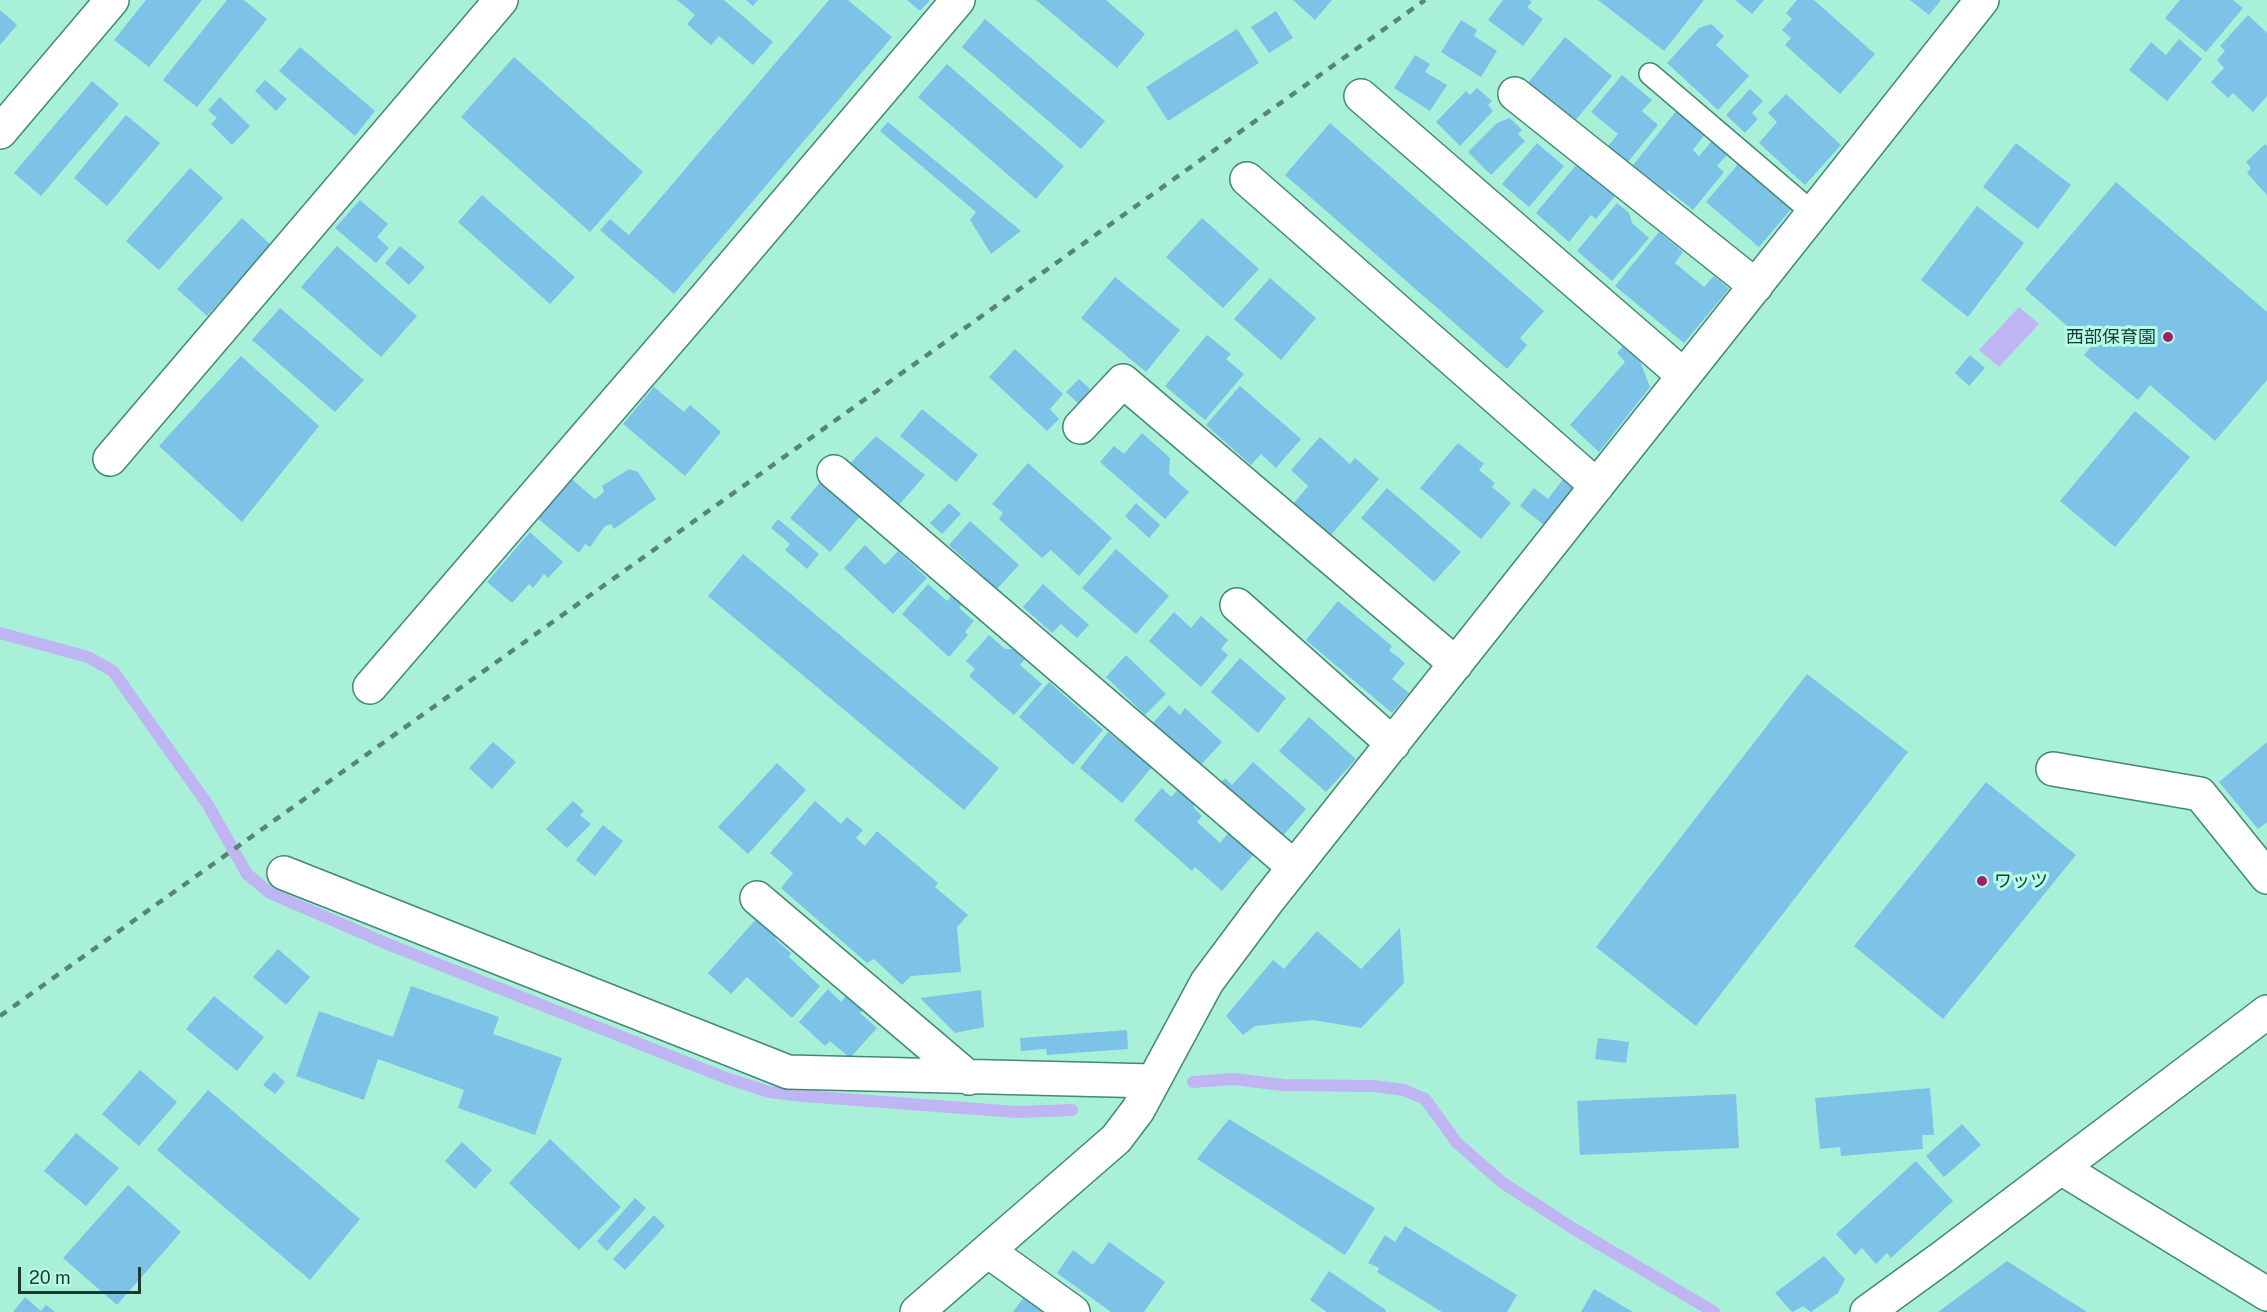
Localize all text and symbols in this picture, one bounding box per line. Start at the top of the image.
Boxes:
place label: 西部保育園 [2066,326,2156,348]
marker: 西部保育園 [2161,330,2175,344]
place label: ワッツ [1994,870,2048,892]
marker: ワッツ [1975,874,1989,888]
scale bar [21,1255,144,1293]
text: 20 m [29,1267,71,1288]

